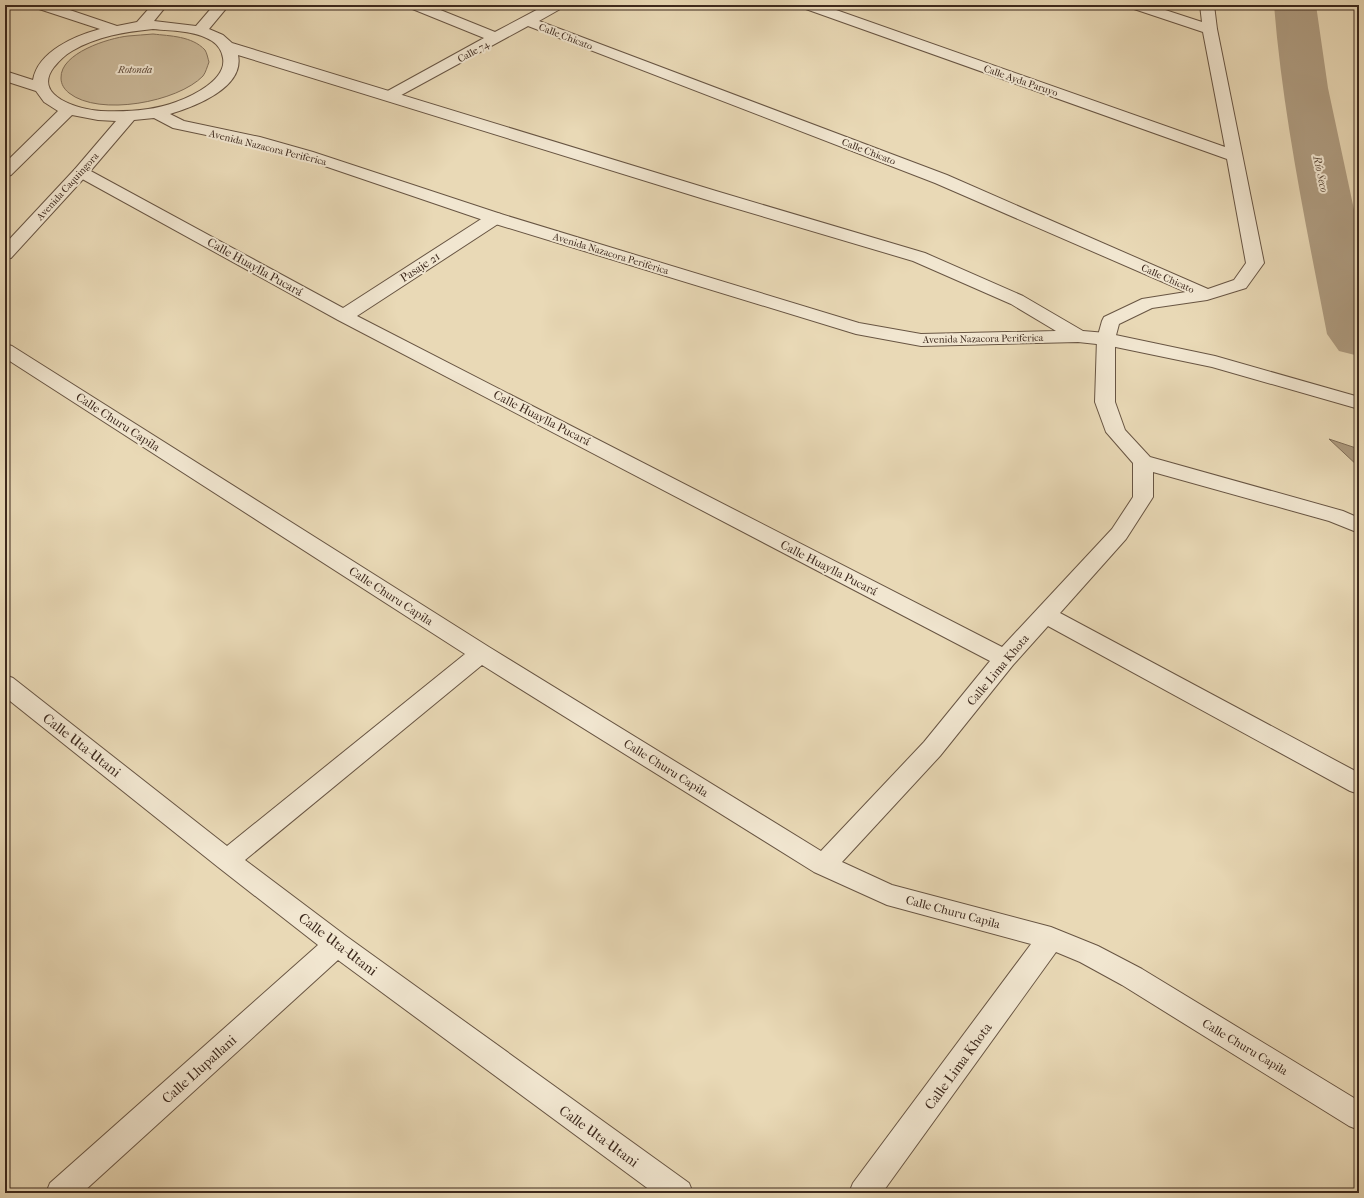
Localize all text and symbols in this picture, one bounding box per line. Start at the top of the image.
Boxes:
street label: Calle Chicato [537,21,594,53]
street label: Calle 74 [456,38,492,65]
street label: Calle Ayda Paruyo [982,63,1059,99]
park label: Rotonda [117,64,152,76]
street label: Avenida Nazacora Periferica [207,127,328,168]
street label: Calle Chicato [840,136,897,168]
street label: Avenida Caquingora [33,150,102,224]
water label: Río Seco [1310,154,1331,194]
street label: Avenida Nazacora Periferica [550,230,670,277]
street label: Calle Huaylla Pucará [205,235,305,299]
street label: Pasaje 21 [397,249,443,285]
street label: Calle Chicato [1139,262,1196,296]
street label: Avenida Nazacora Periferica [922,332,1044,346]
street label: Calle Huaylla Pucará [491,388,593,449]
street label: Calle Churu Capila [73,390,163,455]
street label: Calle Huaylla Pucará [778,538,880,599]
street label: Calle Churu Capila [346,564,436,629]
street label: Calle Lima Khota [964,631,1032,709]
street label: Calle Uta-Utani [39,710,124,781]
street label: Calle Churu Capila [621,736,711,800]
street label: Calle Churu Capila [904,893,1002,931]
street label: Calle Uta-Utani [295,909,380,979]
street label: Calle Churu Capila [1200,1016,1291,1078]
street label: Calle Lima Khota [921,1019,996,1113]
street label: Calle Llupallani [159,1032,240,1107]
street label: Calle Uta-Utani [556,1102,642,1171]

